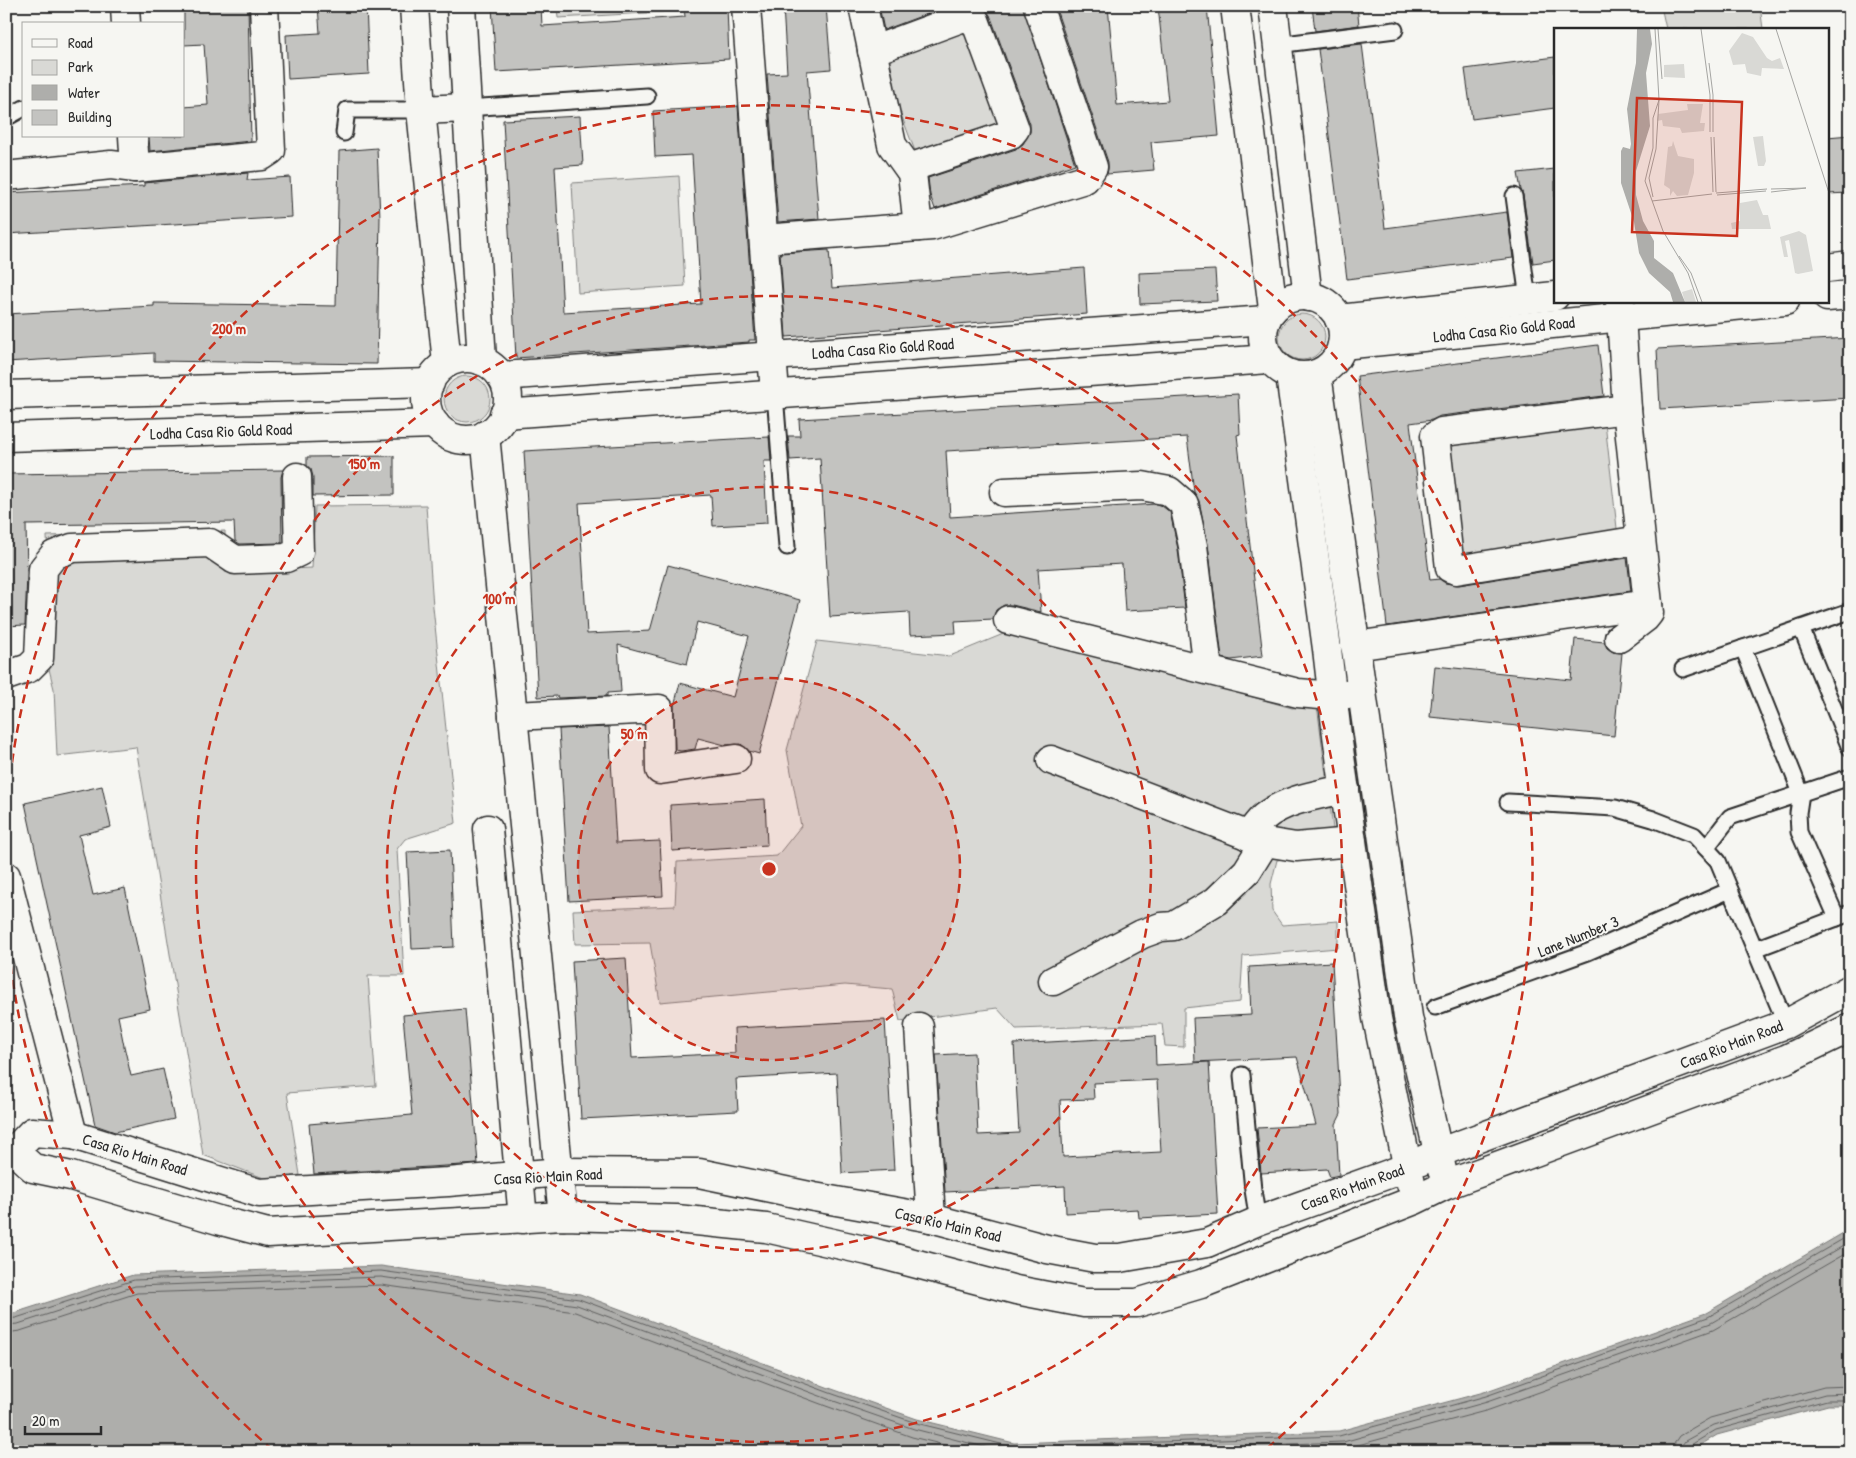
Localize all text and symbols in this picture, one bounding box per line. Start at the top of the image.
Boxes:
legend [22,22,185,138]
inset map [1554,28,1828,302]
text: Road [68,32,93,53]
text: Park [68,56,93,77]
text: Water [68,82,100,103]
text: Building [68,106,112,127]
street label: Lodha Casa Rio Gold Road [1432,311,1576,347]
text: 200 m [212,318,246,339]
street label: Lodha Casa Rio Gold Road [811,332,955,364]
street label: Lodha Casa Rio Gold Road [150,418,292,444]
text: 150 m [348,453,380,474]
text: 100 m [483,588,515,609]
text: 50 m [621,723,647,744]
centre of rings [760,860,778,878]
street label: Lane Number 3 [1534,910,1622,962]
street label: Casa Rio Main Road [1676,1014,1786,1074]
street label: Casa Rio Main Road [80,1128,190,1180]
street label: Casa Rio Main Road [1297,1158,1407,1216]
street label: Casa Rio Main Road [493,1162,603,1190]
street label: Casa Rio Main Road [893,1201,1003,1247]
scale bar [25,1403,101,1435]
text: 20 m [32,1410,59,1431]

